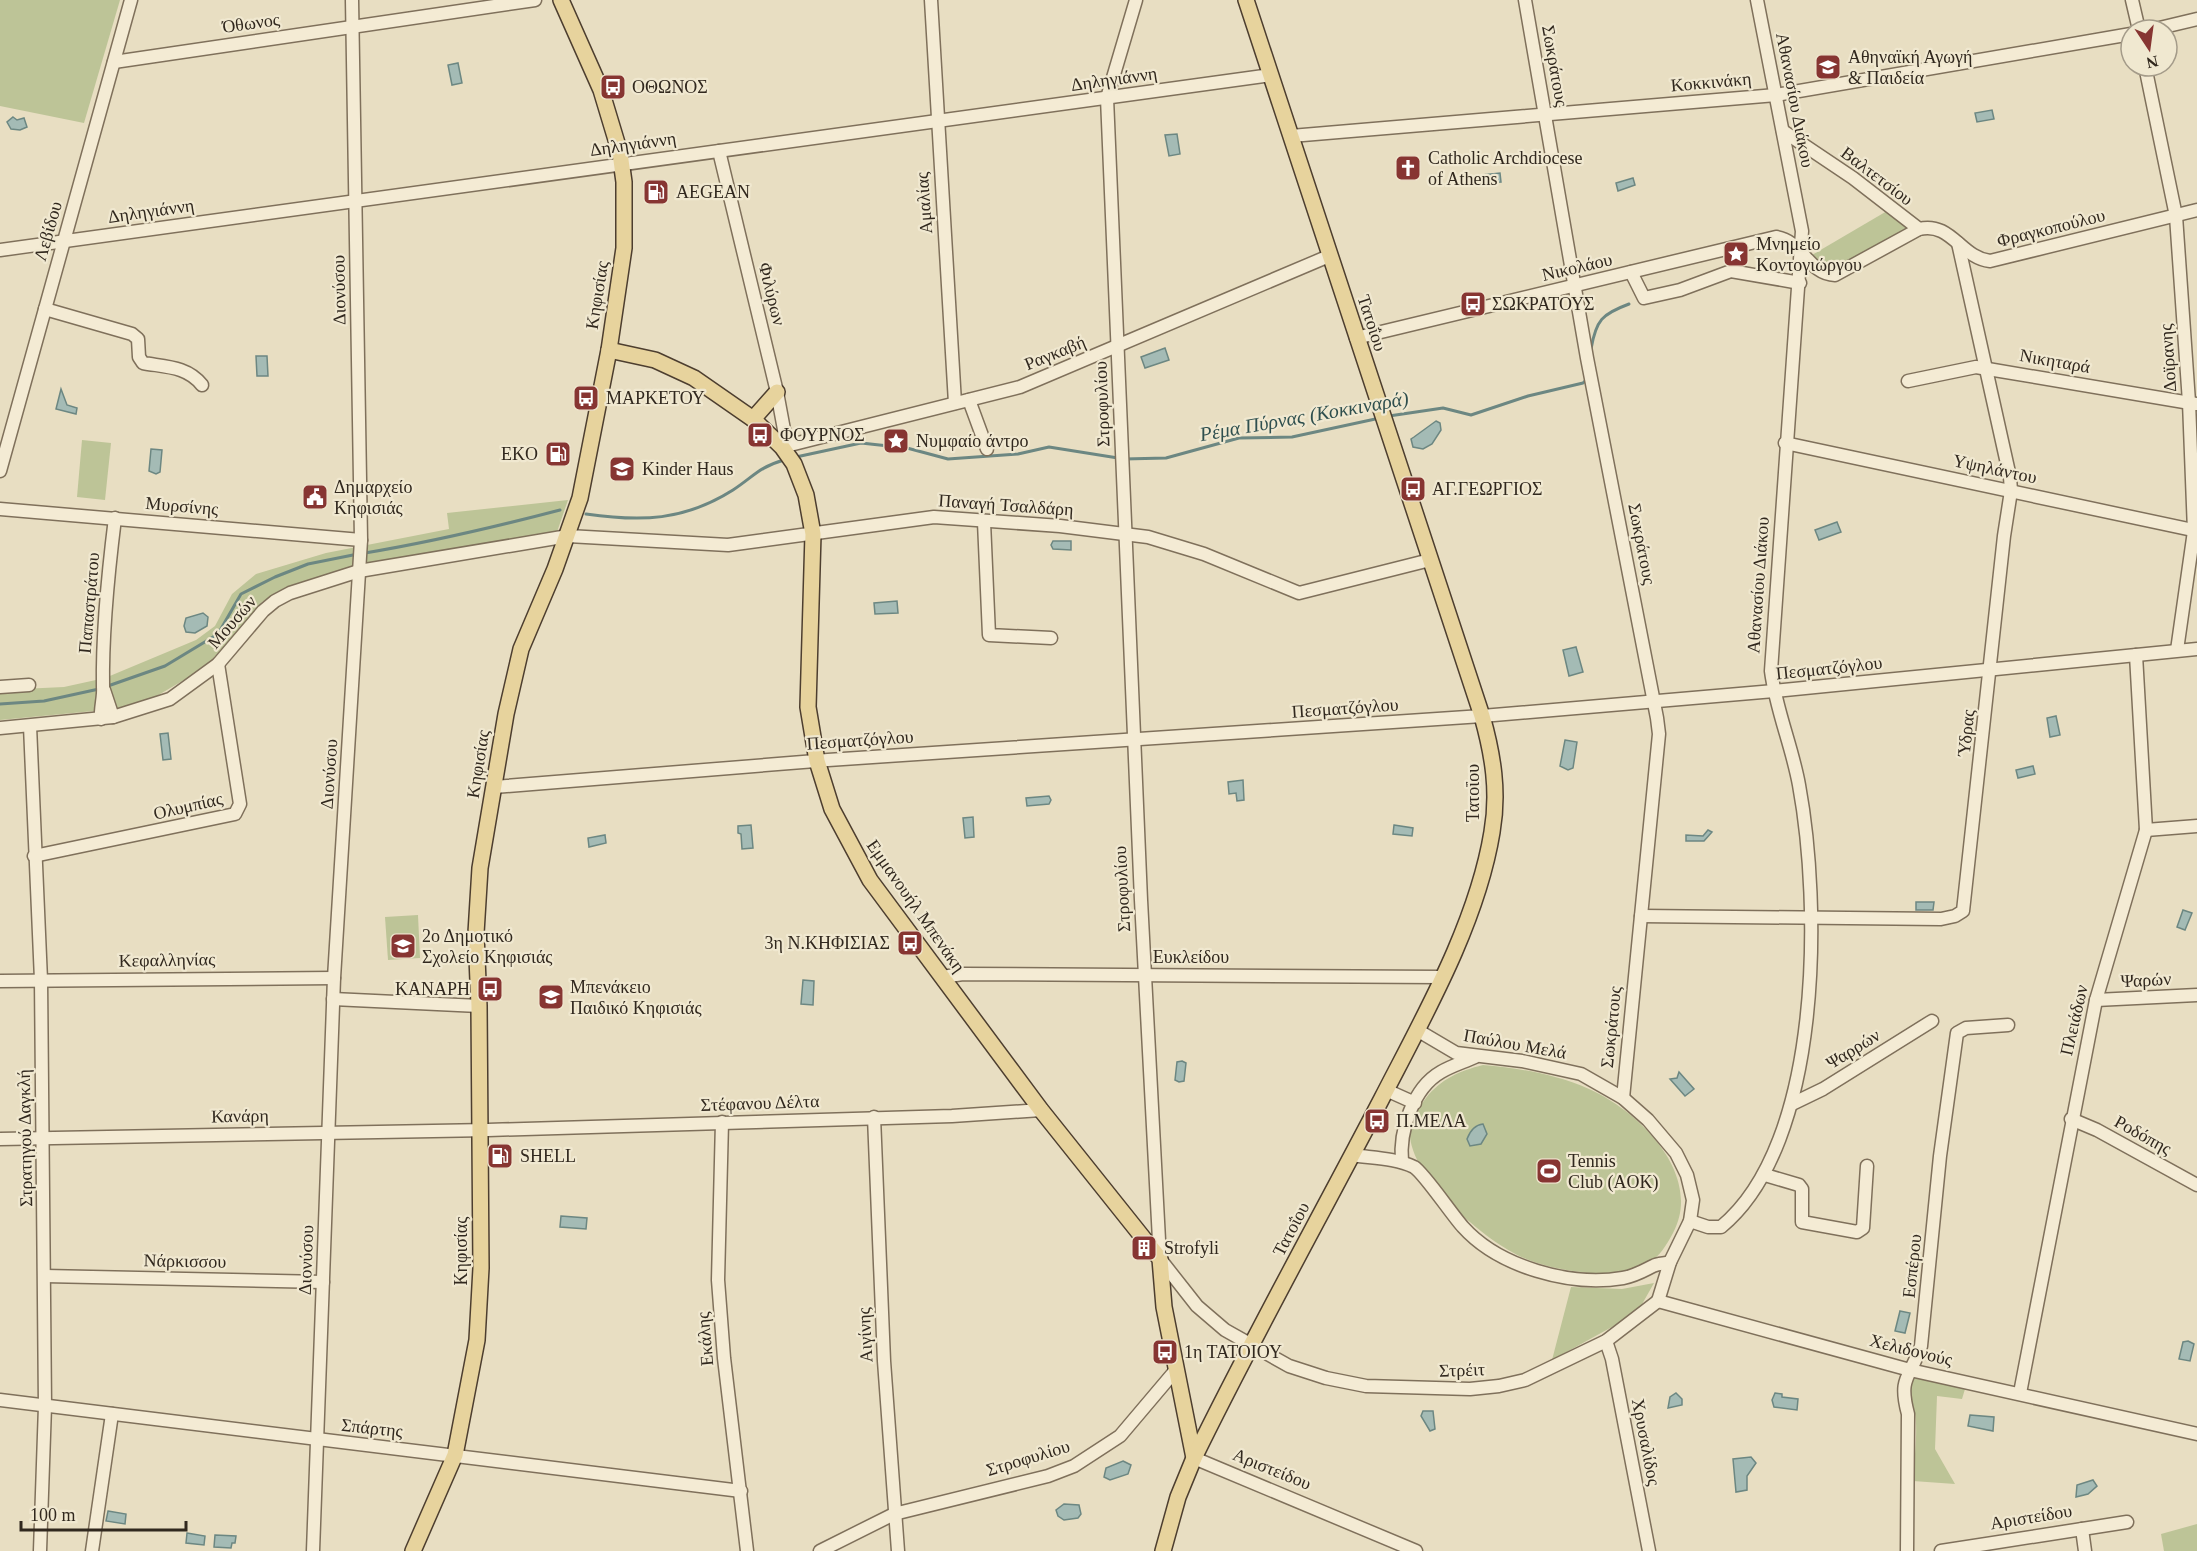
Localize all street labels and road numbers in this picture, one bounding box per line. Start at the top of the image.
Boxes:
street label: Όθωνος [220,9,281,37]
street label: Σωκράτους [1538,24,1572,108]
street label: Αθανασίου Διάκου [1772,31,1818,169]
street label: Δηληγιάννη [1070,63,1158,95]
street label: Κοκκινάκη [1670,69,1752,95]
street label: Δηληγιάννη [589,128,677,160]
street label: Βαλτετσίου [1837,143,1917,210]
street label: Αμαλίας [912,171,936,235]
street label: Δηληγιάννη [107,195,195,227]
street label: Λεβίδου [30,199,66,263]
street label: Φραγκοπούλου [1995,205,2107,251]
street label: Νικολάου [1540,249,1614,285]
street label: Διονύσου [328,255,350,325]
street label: Κηφισίας [582,259,612,331]
street label: Φιλύρων [755,260,789,328]
street label: Τατοΐου [1353,292,1391,354]
street label: Δοϊρανης [2156,323,2180,393]
street label: Ραγκαβή [1021,332,1089,374]
street label: Νικηταρά [2018,345,2092,377]
street label: Στροφυλίου [1090,361,1113,447]
street label: Υψηλάντου [1951,450,2039,488]
street label: Παναγή Τσαλδάρη [938,490,1074,520]
street label: Μυρσίνης [145,493,219,519]
street label: Σωκράτους [1624,502,1660,586]
street label: Αθανασίου Διάκου [1743,516,1773,654]
street label: Παπαστράτου [75,552,103,654]
street label: Μουσών [204,591,260,653]
street label: Πεσματζόγλου [1775,652,1883,684]
street label: Πεσματζόγλου [1291,694,1399,722]
street label: Ύδρας [1953,708,1978,759]
street label: Πεσματζόγλου [806,726,914,754]
street label: Κηφισίας [463,728,493,800]
street label: Διονύσου [317,738,341,810]
street label: Τατοΐου [1463,764,1483,822]
street label: Ολυμπίας [151,788,225,824]
street label: Εμμανουήλ Μπενάκη [863,836,969,976]
street label: Στροφυλίου [1110,845,1134,933]
street label: Ευκλείδου [1153,947,1229,967]
street label: Κεφαλληνίας [119,949,215,971]
street label: Ψαρών [2120,969,2172,991]
street label: Πλειάδων [2056,983,2092,1057]
street label: Σωκράτους [1597,985,1625,1069]
street label: Παύλου Μελά [1462,1025,1569,1063]
street label: Ψαρρών [1822,1025,1884,1073]
street label: Στρατηγού Δαγκλή [14,1069,36,1207]
street label: Στέφανου Δέλτα [700,1091,820,1115]
street label: Κανάρη [211,1105,269,1127]
street label: Ροδόπης [2111,1111,2175,1159]
street label: Τατοΐου [1269,1199,1314,1259]
street label: Κηφισίας [451,1217,471,1285]
street label: Διονύσου [295,1225,317,1295]
street label: Εσπέρου [1899,1233,1925,1299]
street label: Νάρκισσου [144,1250,227,1272]
street label: Αιγίνης [854,1307,876,1363]
street label: Εκάλης [693,1311,717,1367]
street label: Χελιδονούς [1868,1330,1954,1370]
street label: Στρέιτ [1439,1359,1485,1381]
street label: Χρυσαλίδος [1628,1397,1664,1487]
street label: Σπάρτης [340,1415,404,1441]
street label: Στροφυλίου [984,1436,1072,1480]
street label: Αριστείδου [1230,1444,1314,1494]
street label: Αριστείδου [1989,1501,2073,1533]

